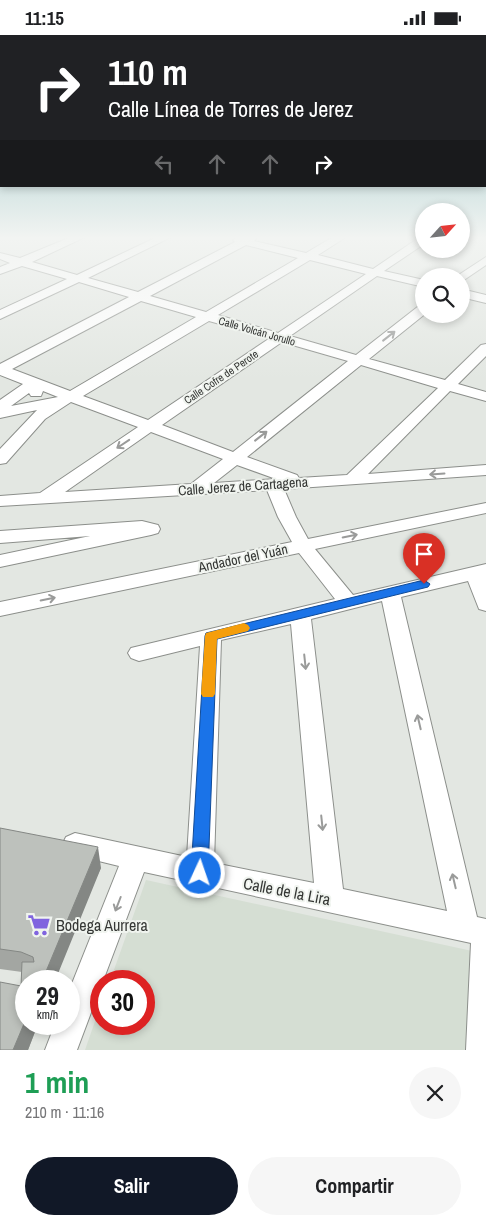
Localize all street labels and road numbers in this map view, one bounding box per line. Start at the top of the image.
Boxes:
street label: Calle Volcán Jorullo [217,313,297,349]
street label: Calle Cofre de Perote [181,347,261,407]
street label: Calle Jerez de Cartagena [177,472,309,500]
street label: Andador del Yuán [196,540,289,576]
street label: Calle de la Lira [242,872,333,910]

